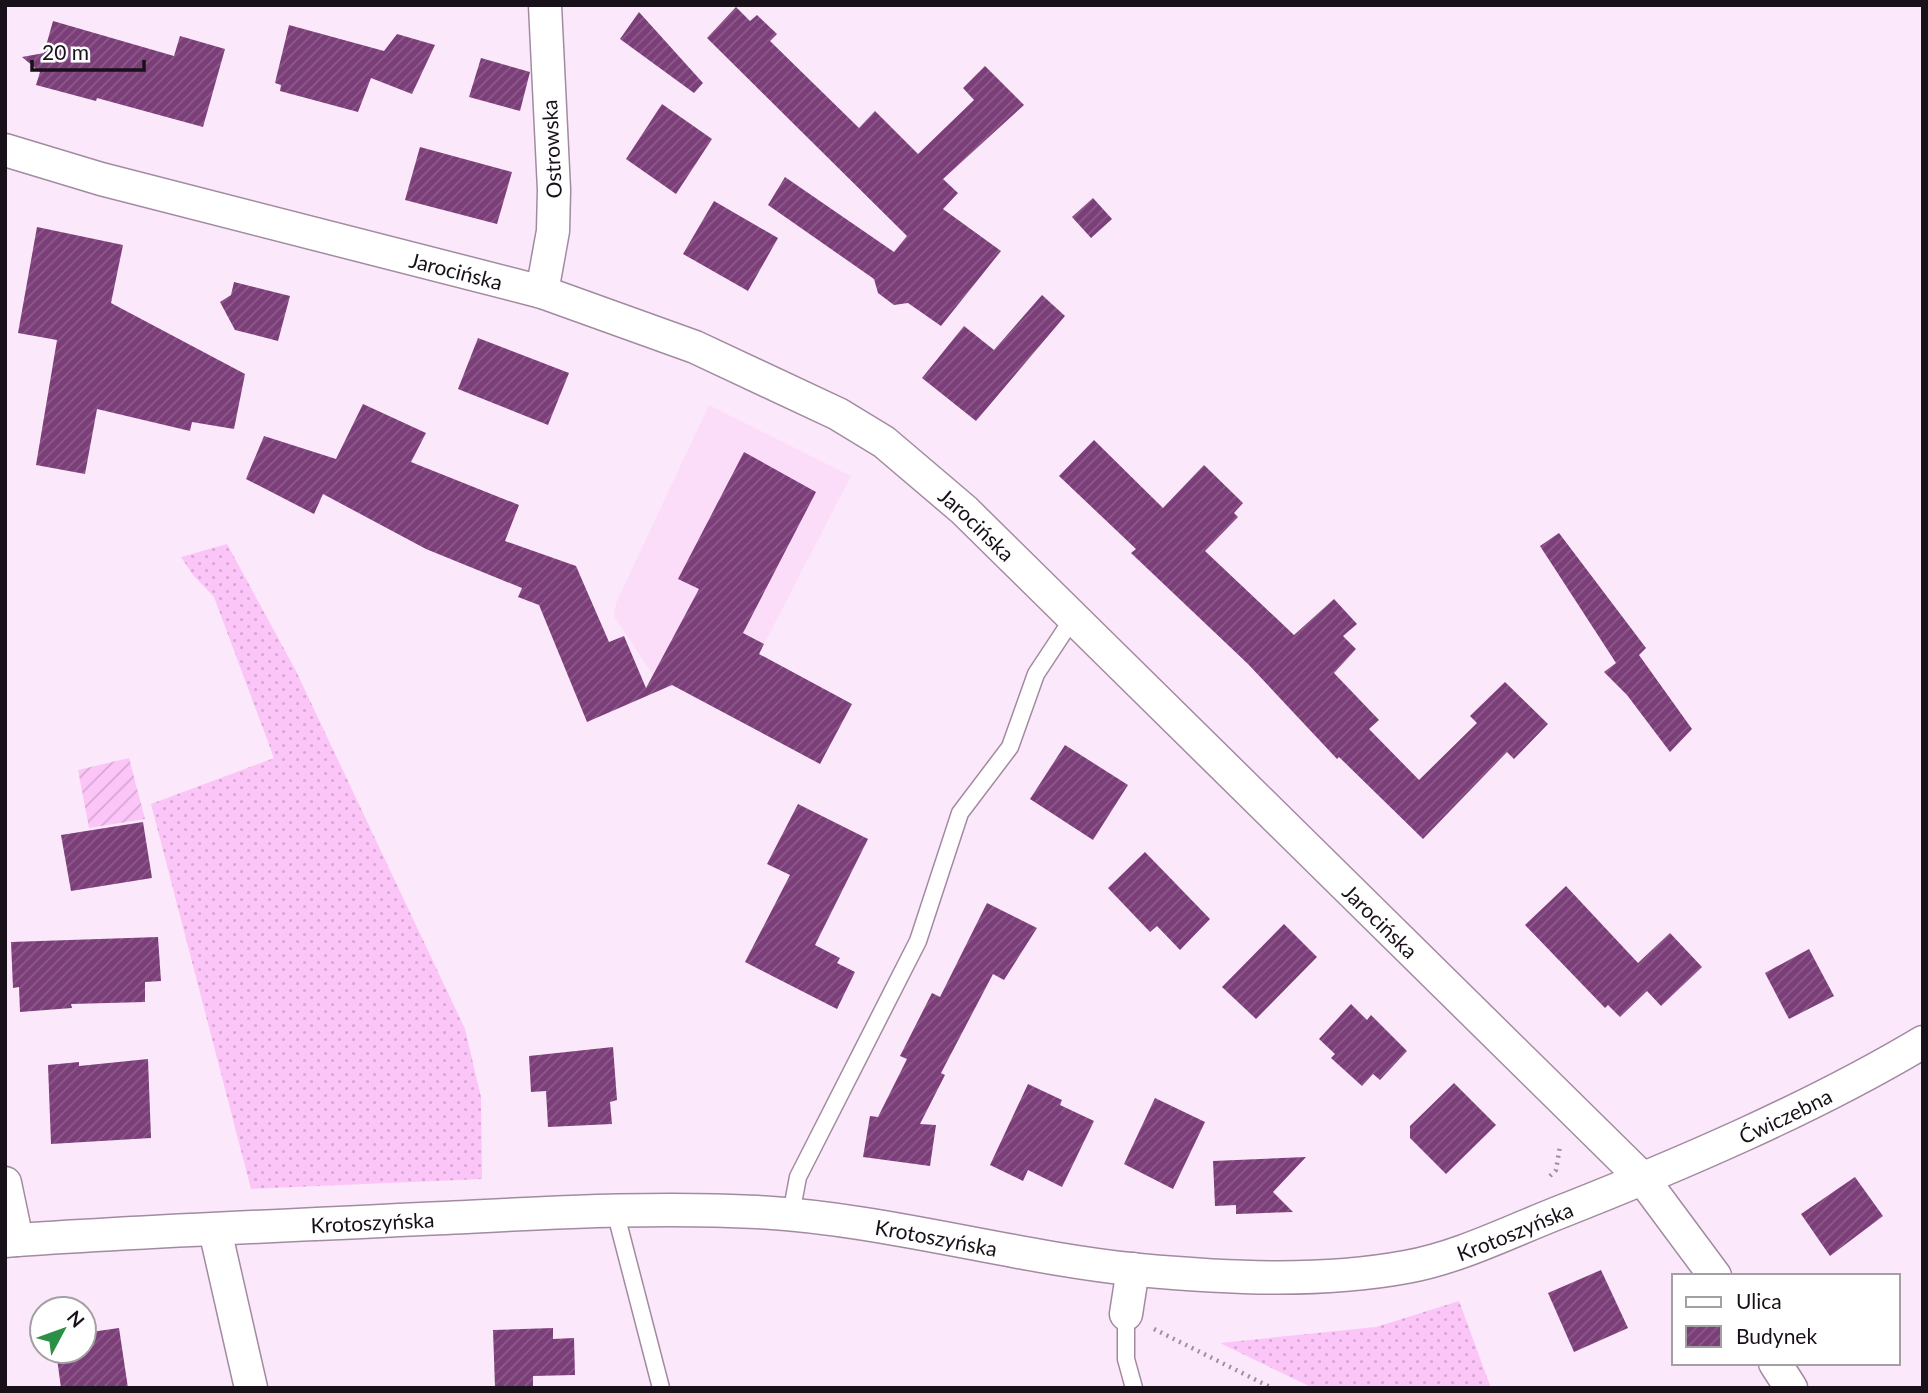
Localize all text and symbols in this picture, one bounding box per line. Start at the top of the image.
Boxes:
scale bar [32,28,144,72]
text: 20 m [42,39,89,64]
street label: Ostrowska [536,99,566,199]
street label: Jarocińska [407,246,505,294]
street label: Jarocińska [934,482,1020,566]
street label: Jarocińska [1338,878,1423,963]
street label: Ćwiczebna [1735,1082,1835,1148]
street label: Krotoszyńska [1453,1196,1576,1265]
street label: Krotoszyńska [310,1206,435,1237]
street label: Krotoszyńska [873,1213,999,1260]
legend [1672,1274,1900,1365]
text: Ulica [1736,1288,1782,1313]
north arrow [28,1295,98,1365]
text: N [63,1305,90,1332]
text: Budynek [1736,1323,1817,1348]

